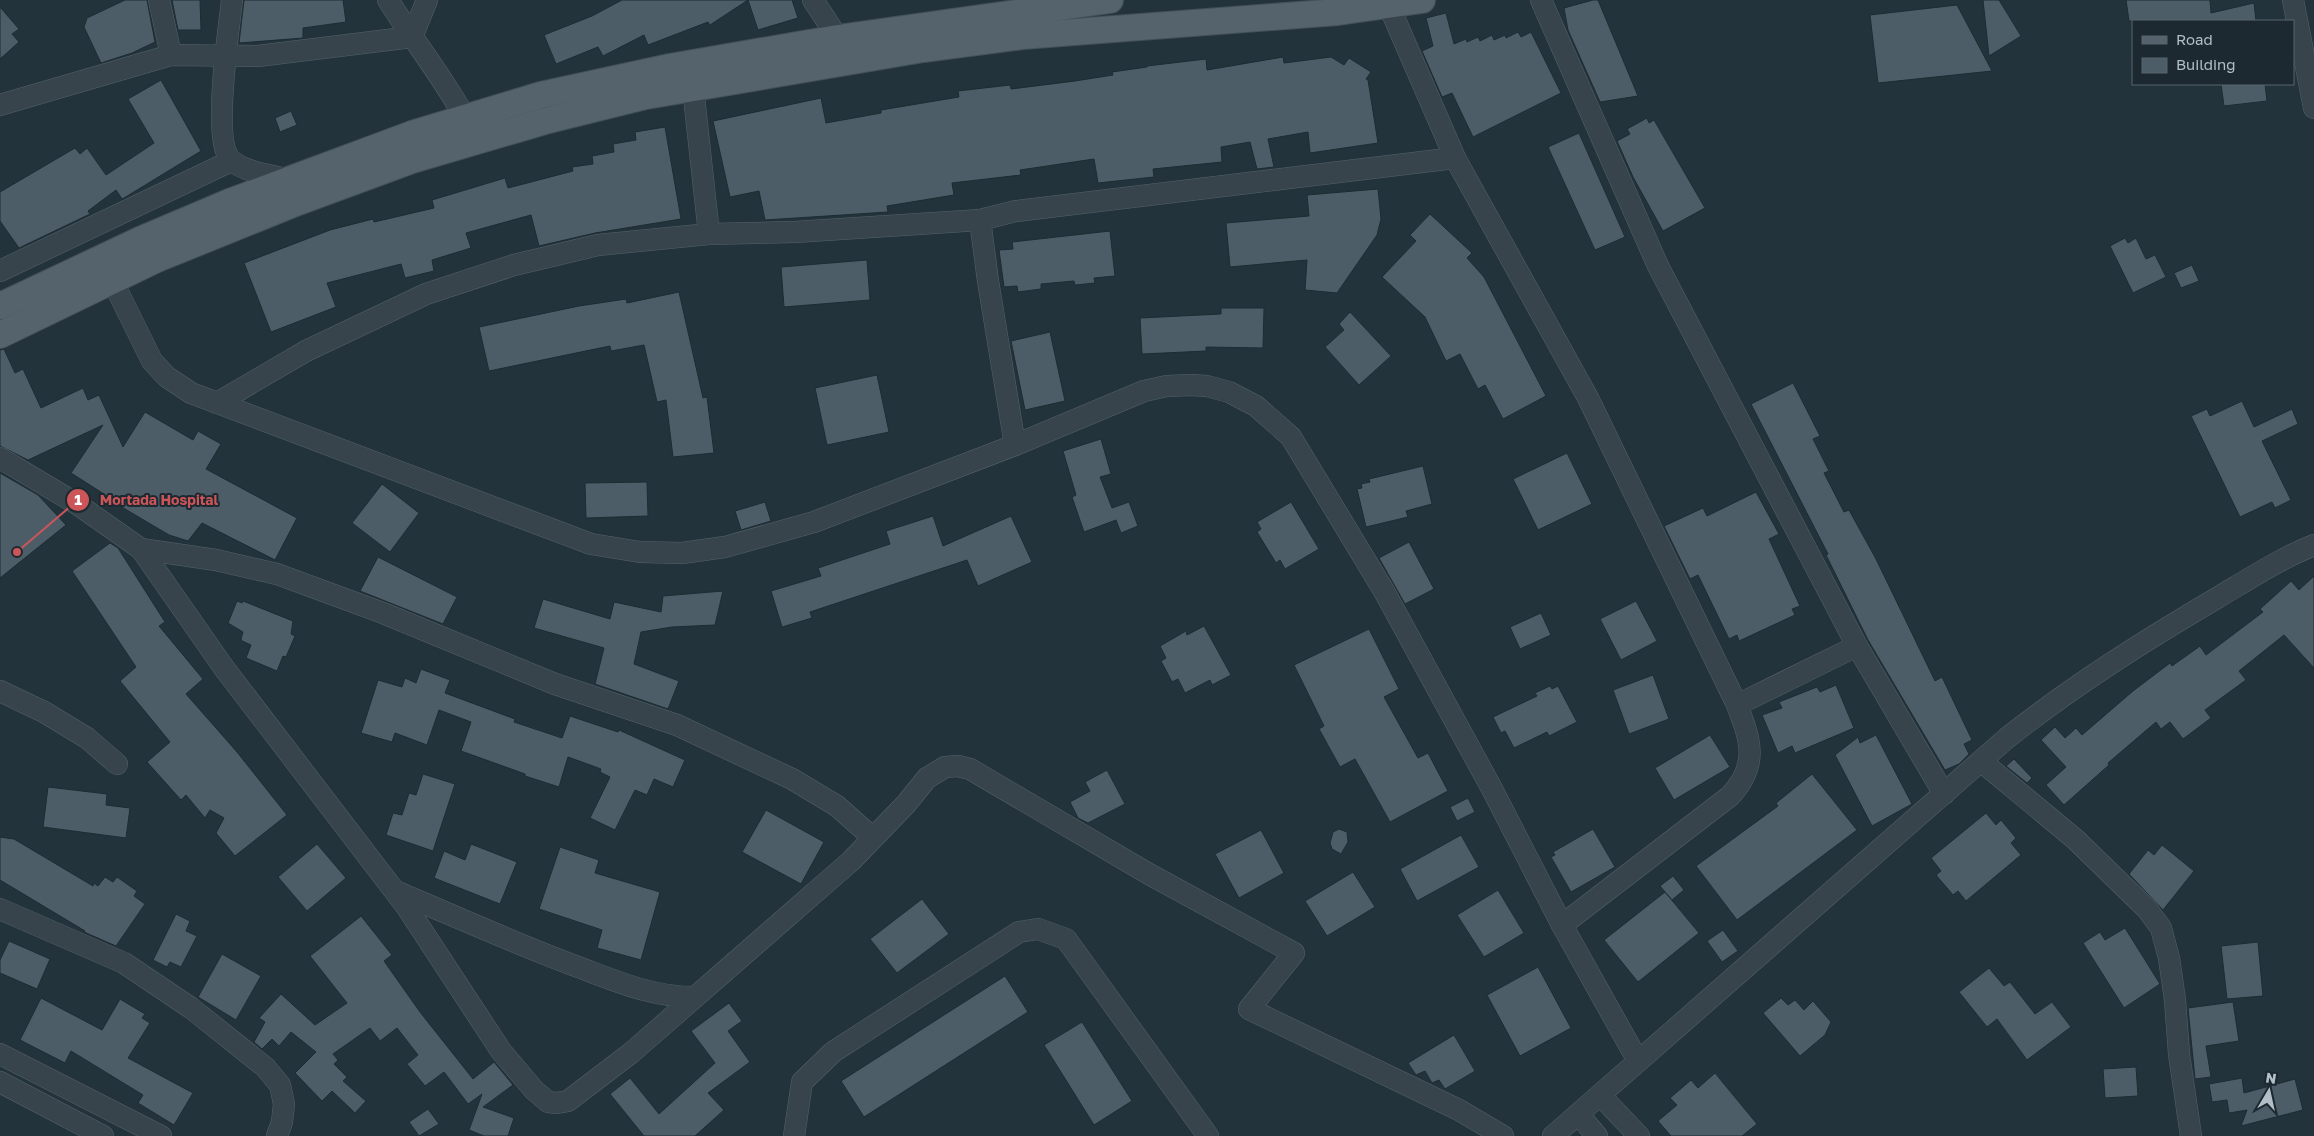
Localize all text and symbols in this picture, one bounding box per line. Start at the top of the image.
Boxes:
legend [2132,20,2294,85]
text: Road [2176,30,2213,48]
text: Building [2176,55,2236,73]
callout: Mortada Hospital [65,485,228,514]
text: 1 [74,490,82,508]
text: Mortada Hospital [100,491,218,508]
north arrow [2244,1066,2294,1116]
text: N [2265,1068,2278,1087]

